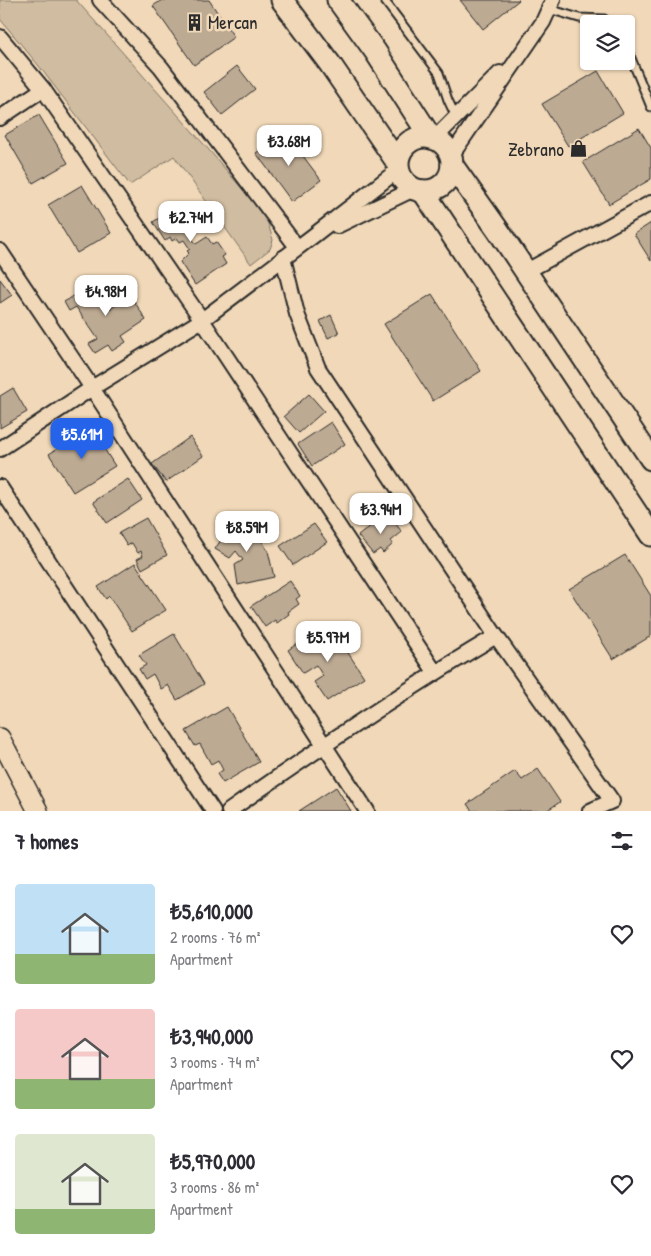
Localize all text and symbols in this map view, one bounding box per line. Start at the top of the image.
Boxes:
place label: Mercan [208,9,258,35]
building icon: Mercan [184,12,204,32]
map controls [580,15,635,70]
button: layers [580,15,635,70]
pin: ₺3.68M [248,124,330,167]
text: ₺3.68M [268,130,310,152]
place label: Zebrano [508,136,564,162]
shop icon: Zebrano [568,139,588,159]
pin: ₺2.74M [150,200,232,243]
text: ₺2.74M [169,206,213,228]
pin: ₺4.98M [65,274,147,317]
text: ₺4.98M [86,280,126,302]
pin: ₺5.61M [41,418,123,460]
text: ₺5.61M [61,423,103,445]
pin: ₺3.94M [340,492,422,535]
text: ₺3.94M [360,498,402,520]
pin: ₺8.59M [206,510,288,553]
text: ₺8.59M [226,516,268,538]
pin: ₺5.97M [287,620,369,663]
text: ₺5.97M [307,626,349,648]
text: 7 homes [15,827,78,856]
icon: filters [608,827,636,855]
text: ₺5,610,000 [170,897,253,926]
icon: home [55,904,115,964]
icon: heart [608,920,636,948]
text: 2 rooms · 76 m² [170,926,260,948]
text: Apartment [170,948,233,970]
text: ₺3,940,000 [170,1022,253,1051]
icon: home [55,1029,115,1089]
icon: heart [608,1045,636,1073]
text: 3 rooms · 74 m² [170,1051,260,1073]
text: Apartment [170,1073,233,1095]
text: ₺5,970,000 [170,1147,255,1176]
icon: home [55,1154,115,1214]
icon: heart [608,1170,636,1198]
text: 3 rooms · 86 m² [170,1176,259,1198]
text: Apartment [170,1198,233,1220]

